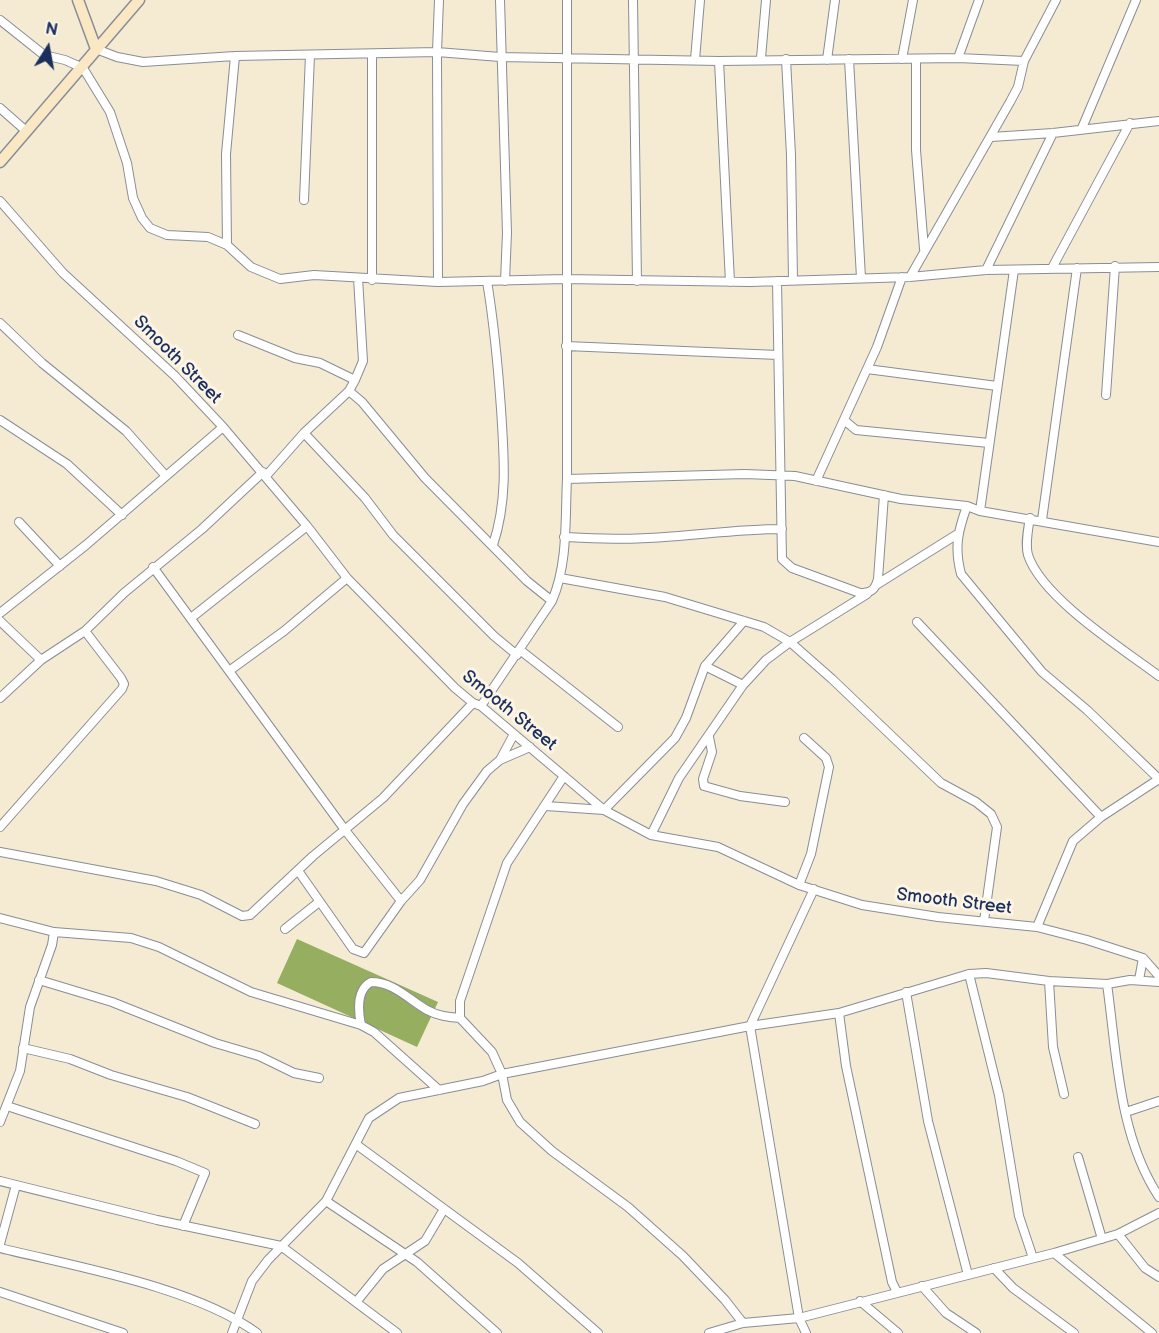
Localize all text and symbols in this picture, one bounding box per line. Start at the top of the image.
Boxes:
north arrow [18,18,78,78]
text: N [44,19,59,40]
street label: Smooth Street [128,311,226,409]
street label: Smooth Street [457,666,561,756]
street label: Smooth Street [895,884,1013,920]

